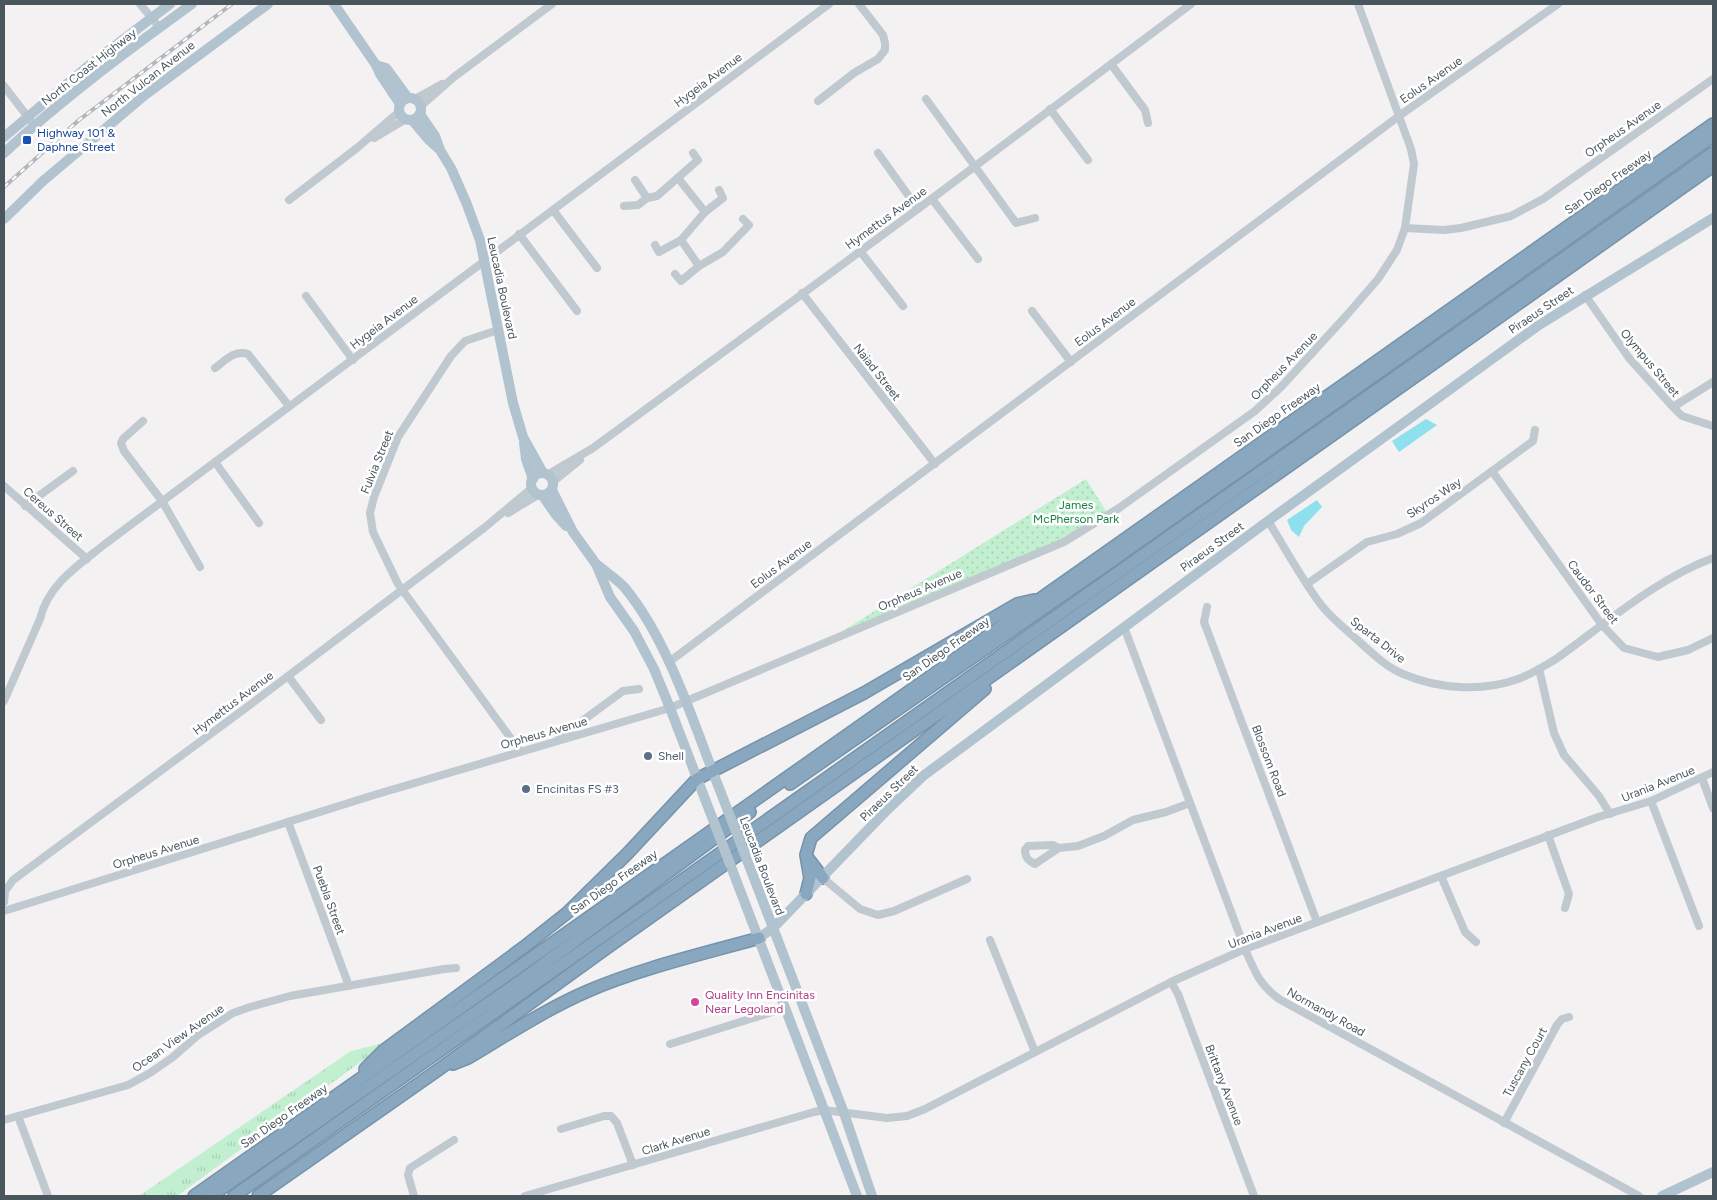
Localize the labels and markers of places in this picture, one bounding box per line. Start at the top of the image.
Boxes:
place label: Highway 101 & Daphne Street [37,126,116,154]
marker: Highway 101 & Daphne Street [21,134,33,146]
place label: Shell [658,749,684,763]
marker: Shell [642,750,654,762]
place label: Encinitas FS #3 [536,782,619,796]
marker: Encinitas FS #3 [520,783,532,795]
place label: Quality Inn Encinitas Near Legoland [705,988,815,1016]
marker: Quality Inn Encinitas Near Legoland [689,996,701,1008]

